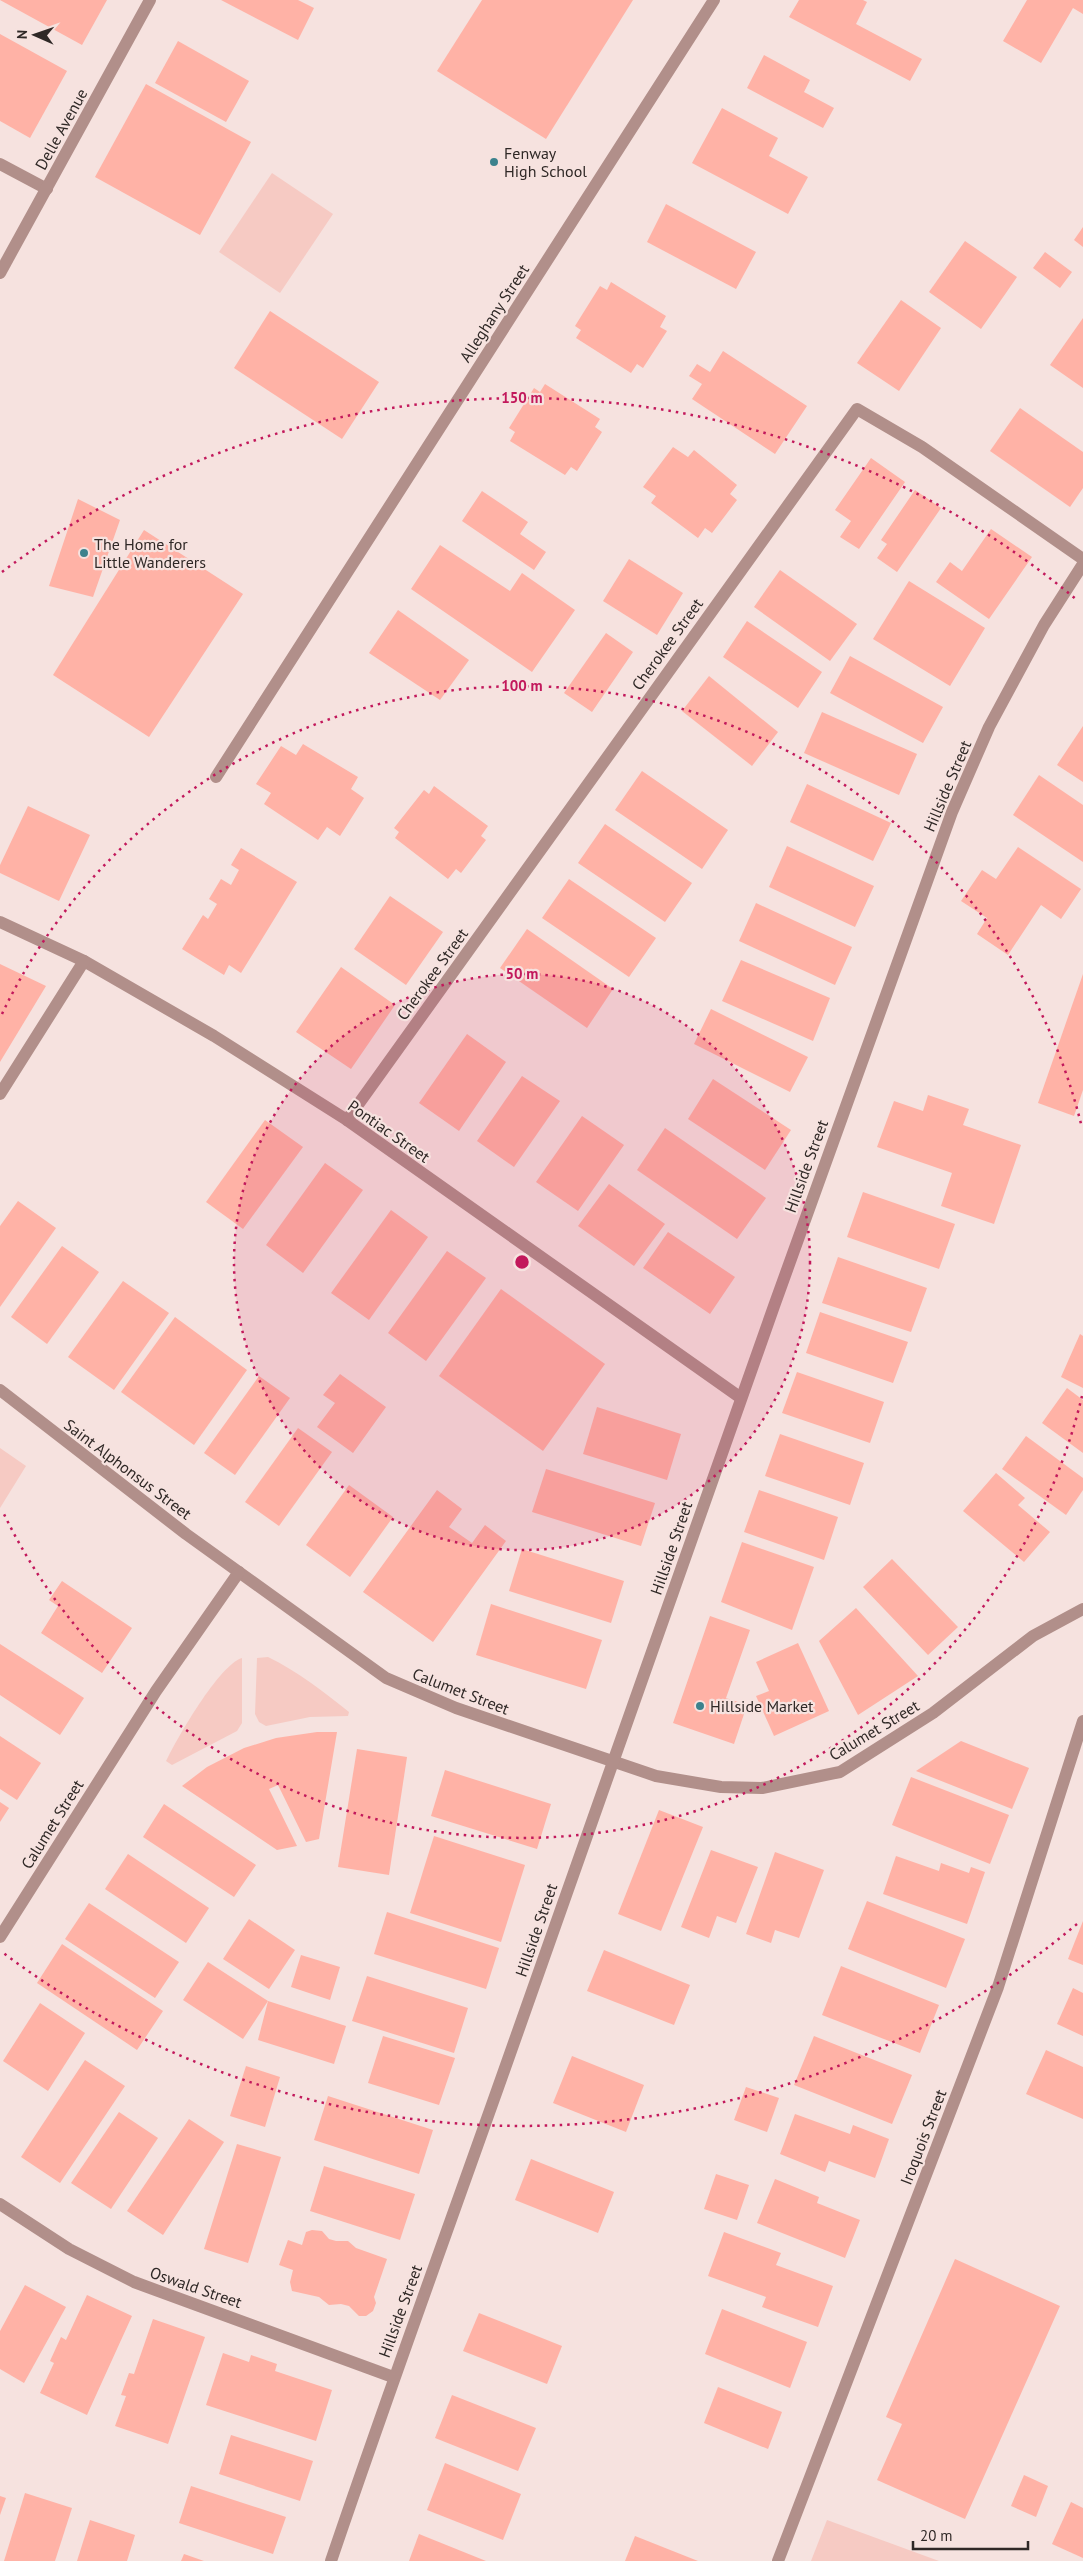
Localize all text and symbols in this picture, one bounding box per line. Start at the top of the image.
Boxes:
north arrow [10,10,60,60]
text: N [13,30,31,39]
street label: Delle Avenue [30,85,92,173]
place label: Fenway High School [504,143,587,181]
marker: Fenway High School [488,156,500,168]
street label: Alleghany Street [455,260,533,366]
text: 150 m [501,388,543,407]
place label: The Home for Little Wanderers [94,534,206,572]
marker: The Home for Little Wanderers [78,547,90,559]
street label: Cherokee Street [627,594,707,694]
text: 100 m [501,676,543,695]
street label: Hillside Street [919,737,975,835]
street label: Cherokee Street [392,924,472,1024]
text: 50 m [506,964,538,983]
street label: Pontiac Street [344,1095,434,1167]
street label: Hillside Street [780,1116,832,1215]
centre of rings [513,1253,531,1271]
street label: Saint Alphonsus Street [60,1414,196,1524]
street label: Hillside Street [646,1498,696,1597]
street label: Calumet Street [410,1663,513,1719]
street label: Calumet Street [825,1695,923,1765]
place label: Hillside Market [710,1696,814,1716]
marker: Hillside Market [694,1700,706,1712]
street label: Calumet Street [17,1775,88,1872]
street label: Hillside Street [511,1880,561,1979]
street label: Iroquois Street [896,2086,951,2188]
street label: Hillside Street [374,2261,426,2360]
street label: Oswald Street [147,2262,245,2312]
scale bar [913,2518,1028,2550]
text: 20 m [920,2526,953,2545]

